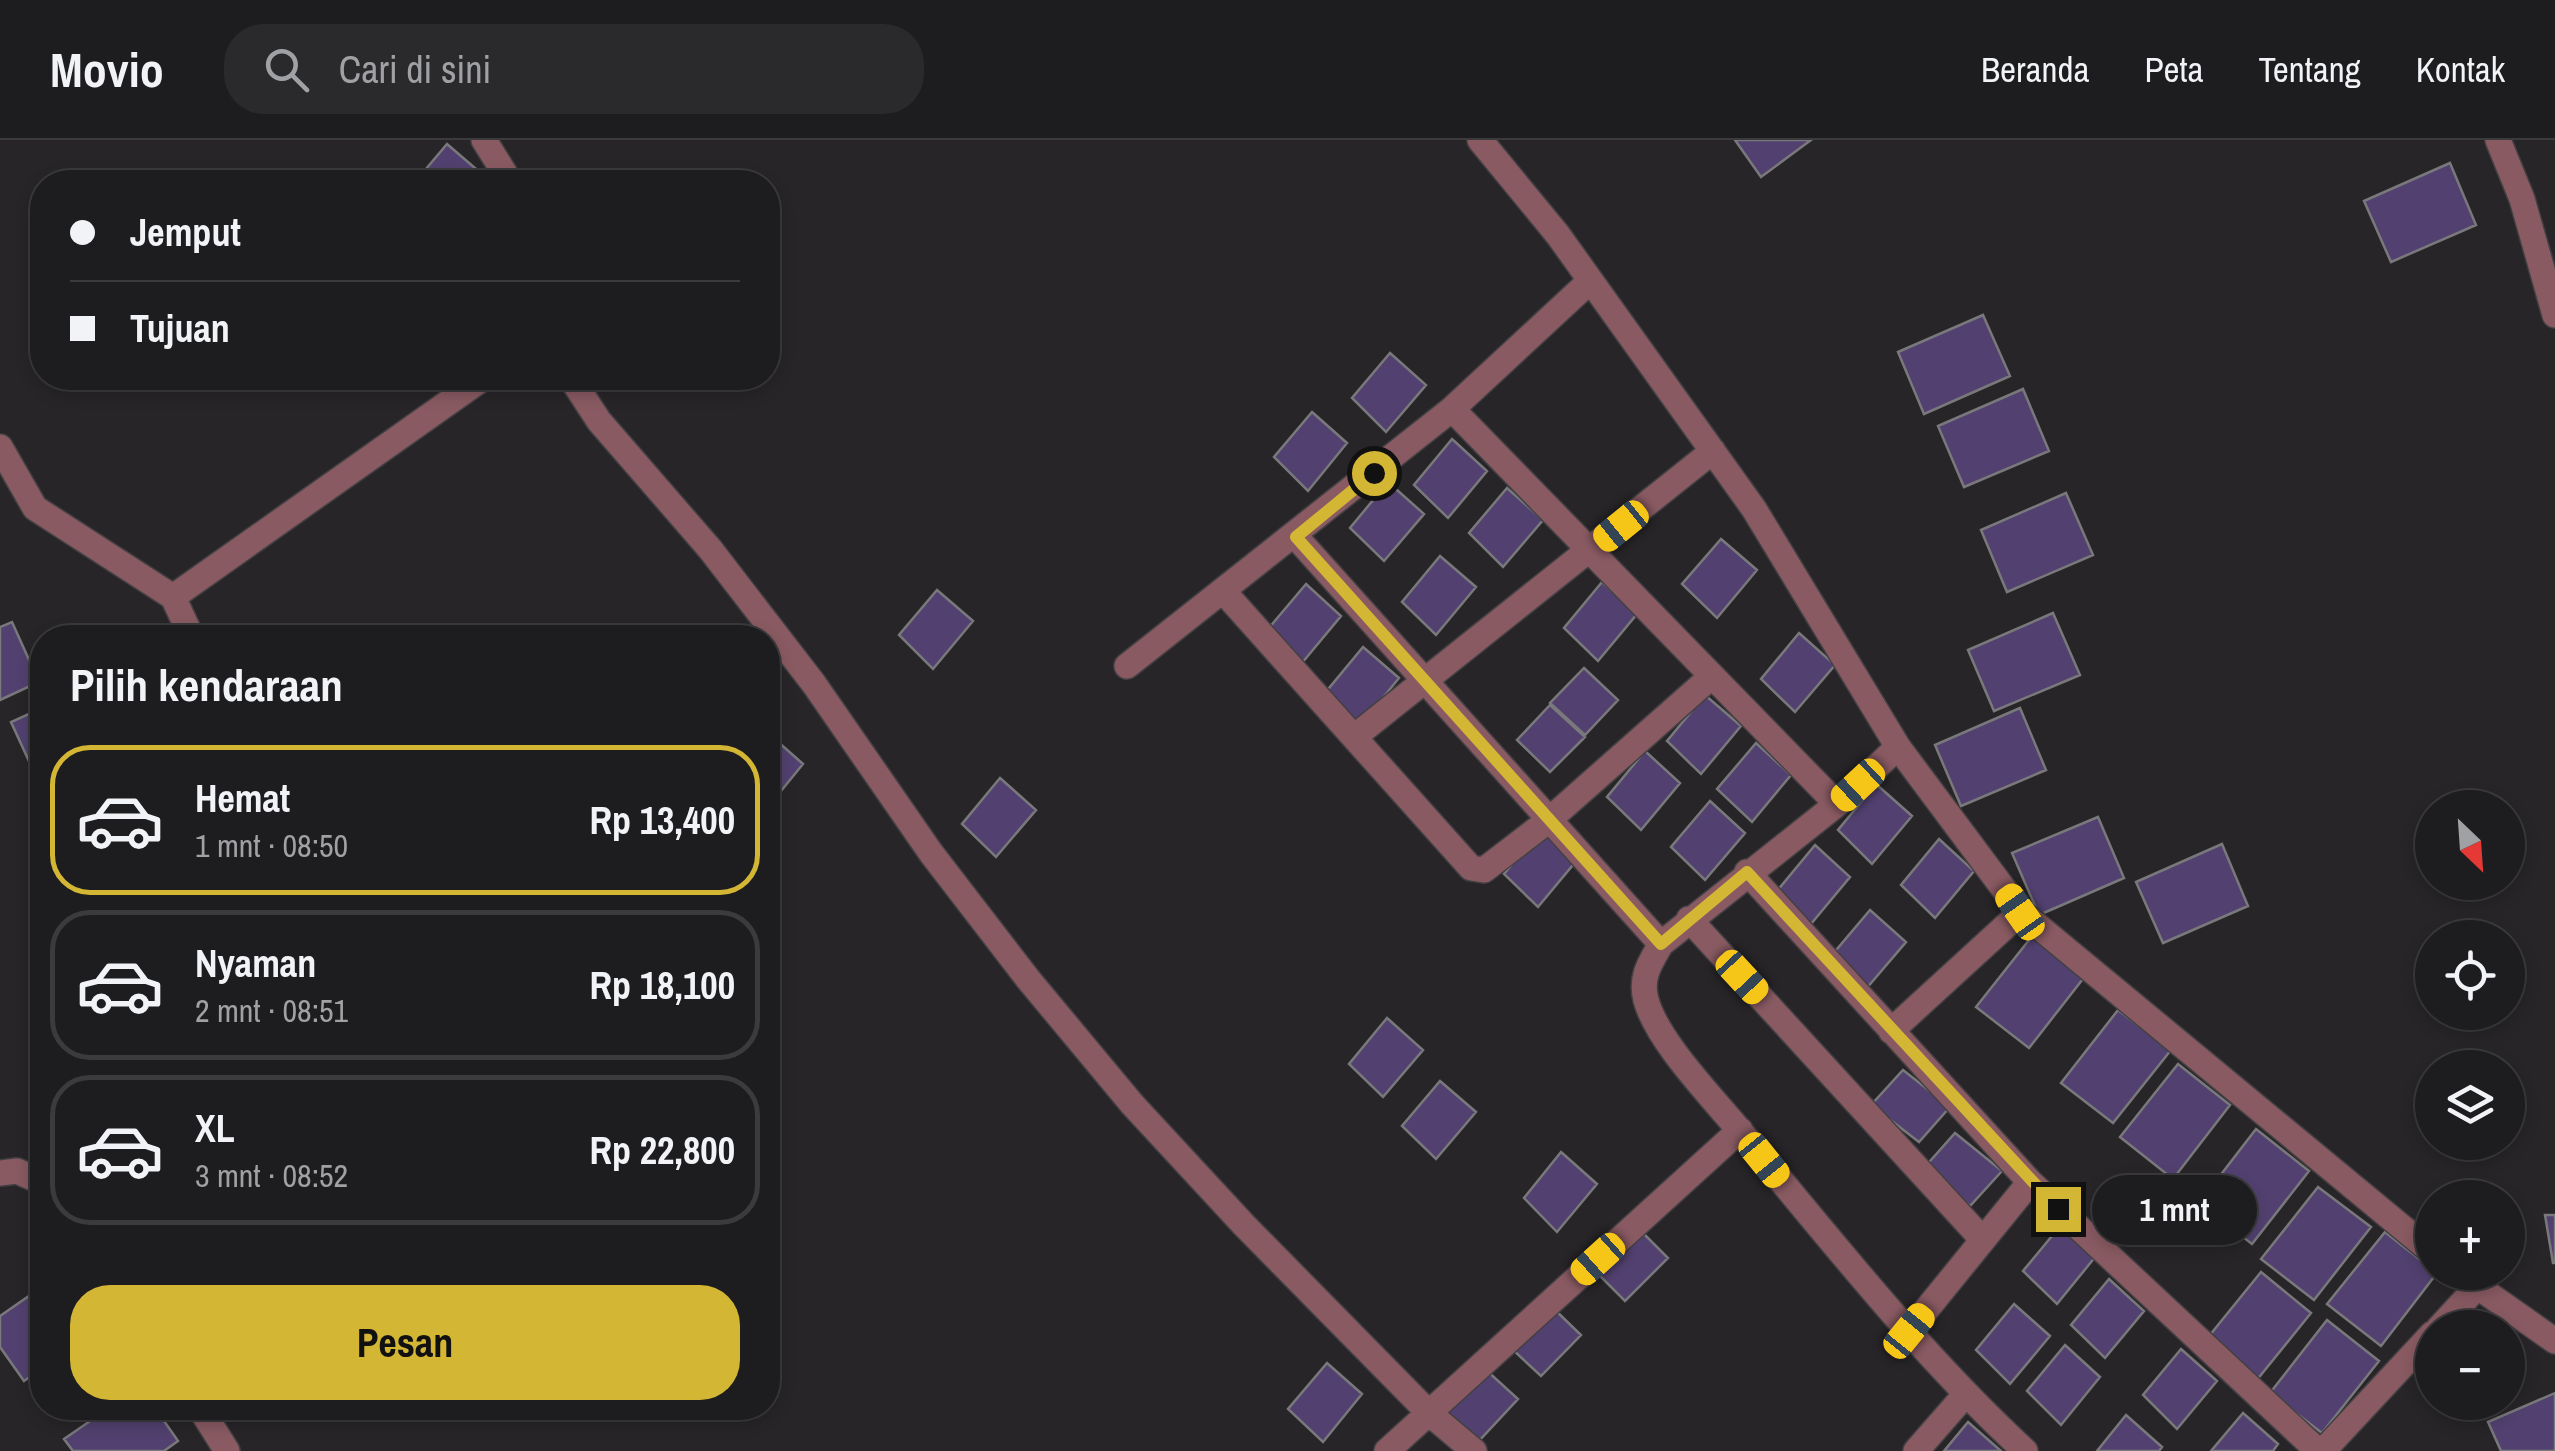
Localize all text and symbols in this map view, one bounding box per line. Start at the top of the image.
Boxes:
search box [224,24,924,114]
text: Movio [50,37,164,102]
icon: search [259,42,314,97]
text: Cari di sini [339,44,491,95]
text: Beranda [1981,46,2089,93]
text: Peta [2144,46,2204,93]
text: Tentang [2259,46,2361,93]
text: Kontak [2416,46,2505,93]
text: Jemput [130,207,241,258]
text: Tujuan [130,303,230,354]
route start [1352,451,1397,496]
car [1588,495,1654,557]
text: Pilih kendaraan [70,654,343,715]
car [1826,754,1890,816]
text: Hemat [195,773,290,824]
icon: car [75,775,165,865]
north arrow [2415,790,2525,900]
map controls [2415,790,2525,1420]
text: Rp 13,400 [589,795,735,846]
text: 1 mnt · 08:50 [195,824,348,867]
car [1991,879,2049,945]
button: locate [2415,920,2525,1030]
text: Nyaman [195,938,316,989]
icon: car [75,940,165,1030]
car [1711,945,1773,1009]
text: Rp 18,100 [589,960,735,1011]
text: 2 mnt · 08:51 [195,989,348,1032]
button: layers [2415,1050,2525,1160]
text: XL [195,1103,235,1154]
icon: car [75,1105,165,1195]
text: Rp 22,800 [589,1125,735,1176]
car [1733,1127,1795,1193]
text: 3 mnt · 08:52 [195,1154,348,1197]
callout: 1 mnt [2093,1174,2258,1244]
button: + [2415,1180,2525,1290]
route end [2036,1187,2081,1232]
text: 1 mnt [2140,1188,2209,1231]
car [1566,1228,1630,1290]
button: Pesan [70,1285,740,1400]
car [1878,1298,1940,1364]
button: − [2415,1310,2525,1420]

